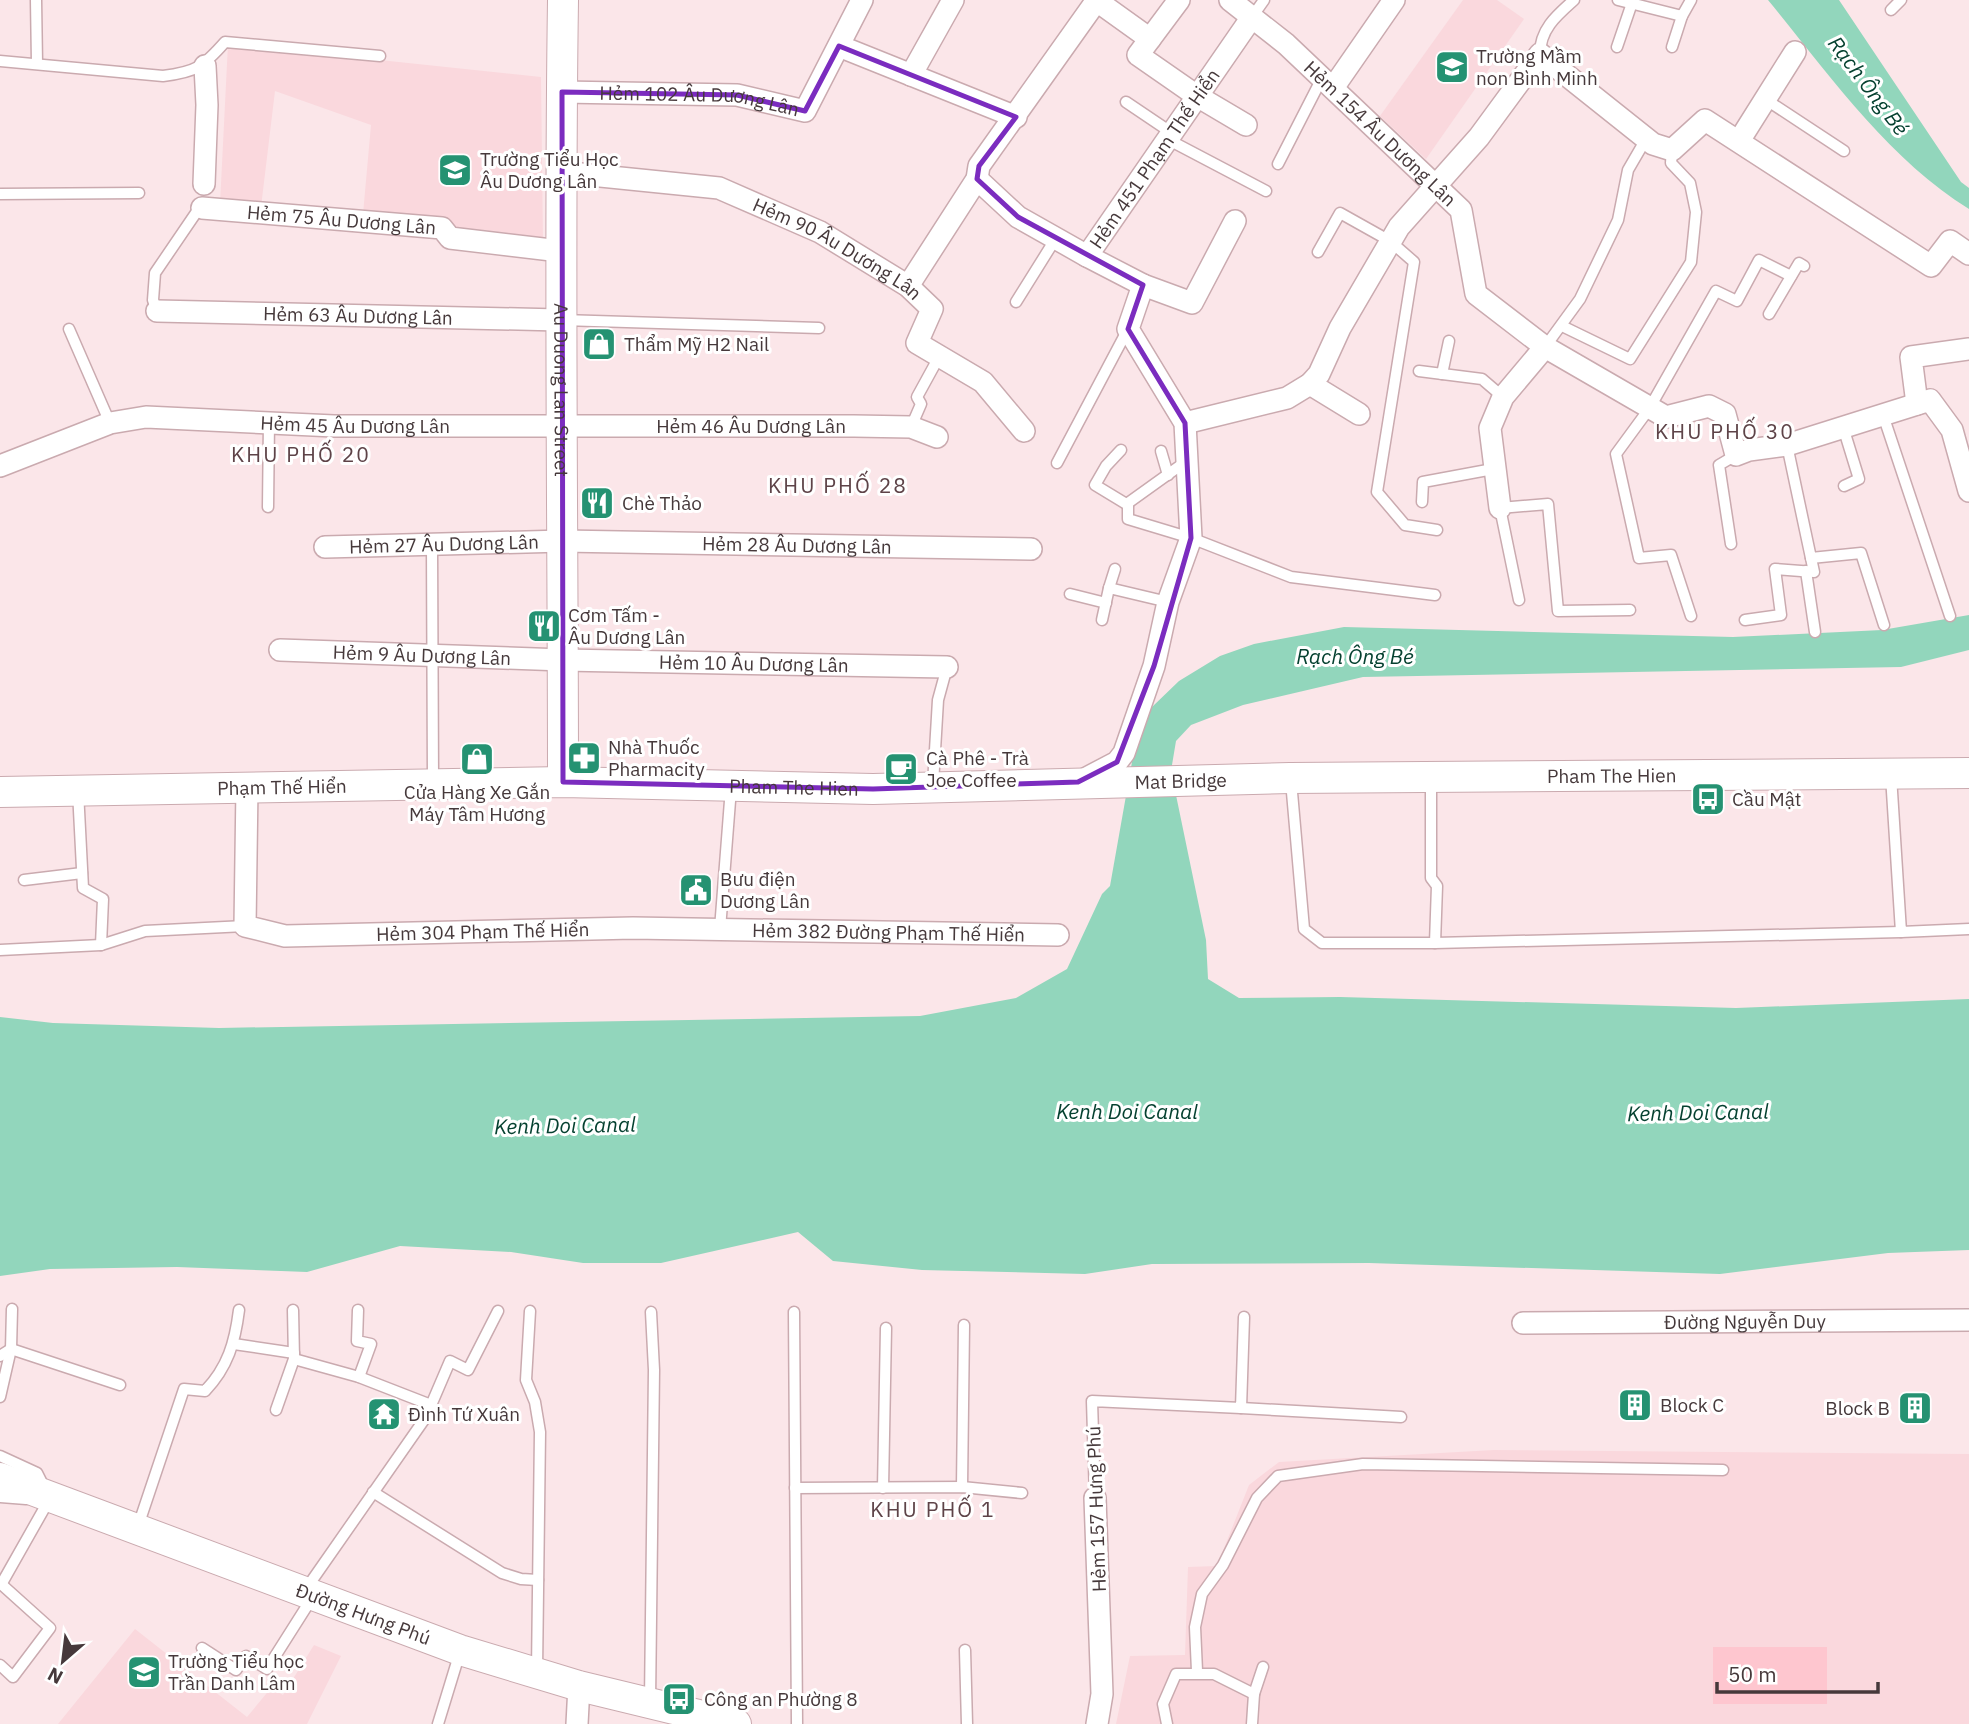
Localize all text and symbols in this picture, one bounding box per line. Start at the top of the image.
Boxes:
water label: Rạch Ông Bé [1822,30,1915,141]
place label: Trường Mầm non Bình Minh [1476,44,1598,90]
school or university icon: Trường Mầm non Bình Minh [1433,48,1471,86]
street label: Hẻm 154 Âu Dương Lân [1299,55,1461,211]
street label: Hẻm 451 Phạm Thế Hiển [1084,64,1225,253]
street label: Hẻm 102 Âu Dương Lân [599,81,802,121]
place label: Trường Tiểu Học Âu Dương Lân [480,147,619,193]
school or university icon: Trường Tiểu Học Âu Dương Lân [436,151,474,189]
street label: Hẻm 90 Âu Dương Lân [749,192,927,305]
street label: Hẻm 75 Âu Dương Lân [246,200,437,239]
street label: Hẻm 63 Âu Dương Lân [263,301,453,330]
street label: Au Duong Lan Street [549,303,574,477]
shop icon: Thẩm Mỹ H2 Nail [580,325,618,363]
place label: Thẩm Mỹ H2 Nail [624,332,769,356]
street label: Hẻm 45 Âu Dương Lân [260,410,450,438]
street label: Hẻm 46 Âu Dương Lân [656,414,846,438]
district label: KHU PHỐ 30 [1655,416,1795,445]
district label: KHU PHỐ 20 [231,439,371,468]
district label: KHU PHỐ 28 [768,470,908,499]
restaurant icon: Chè Thảo [578,484,616,522]
place label: Chè Thảo [622,491,702,515]
street label: Hẻm 27 Âu Dương Lân [349,530,539,558]
street label: Hẻm 28 Âu Dương Lân [702,531,892,559]
place label: Cơm Tấm - Âu Dương Lân [568,603,685,649]
restaurant icon: Cơm Tấm - Âu Dương Lân [525,607,563,645]
street label: Hẻm 9 Âu Dương Lân [332,640,511,670]
water label: Rạch Ông Bé [1296,642,1414,670]
street label: Hẻm 10 Âu Dương Lân [659,650,849,677]
place label: Nhà Thuốc Pharmacity [608,735,705,781]
pharmacy icon: Nhà Thuốc Pharmacity [565,739,603,777]
shop icon: Cửa Hàng Xe Gắn Máy Tâm Hương [458,740,496,778]
place label: Cà Phê - Trà Joe Coffee [926,746,1029,792]
cafe icon: Cà Phê - Trà Joe Coffee [882,750,920,788]
street label: Pham The Hien [1547,763,1677,788]
street label: Mat Bridge [1134,768,1227,794]
street label: Phạm Thế Hiển [217,774,347,800]
street label: Pham The Hien [729,774,859,801]
place label: Cửa Hàng Xe Gắn Máy Tâm Hương [404,780,550,826]
bus stop icon: Cầu Mật [1689,780,1727,818]
place label: Cầu Mật [1732,787,1801,811]
place label: Bưu điện Dương Lân [720,867,810,913]
public building icon: Bưu điện Dương Lân [677,871,715,909]
street label: Hẻm 304 Phạm Thế Hiển [376,917,590,946]
street label: Hẻm 382 Đường Phạm Thế Hiển [752,918,1025,946]
water label: Kenh Doi Canal [1056,1097,1198,1125]
water label: Kenh Doi Canal [1627,1097,1769,1127]
water label: Kenh Doi Canal [494,1110,636,1140]
street label: Đường Nguyễn Duy [1664,1309,1827,1334]
building icon: Block C [1616,1386,1654,1424]
building icon: Block B [1896,1389,1934,1427]
place label: Block C [1660,1393,1724,1417]
temple icon: Đình Tứ Xuân [365,1395,403,1433]
place label: Block B [1825,1396,1890,1420]
place label: Đình Tứ Xuân [408,1402,520,1426]
street label: Hẻm 157 Hưng Phú [1081,1425,1111,1593]
district label: KHU PHỐ 1 [870,1494,996,1523]
street label: Đường Hưng Phú [293,1578,434,1650]
north arrow [28,1626,98,1696]
place label: Trường Tiểu học Trần Danh Lâm [168,1649,304,1695]
scale bar [1717,1650,1878,1694]
school or university icon: Trường Tiểu học Trần Danh Lâm [125,1653,163,1691]
text: 50 m [1728,1660,1777,1688]
text: N [43,1662,67,1690]
bus stop icon: Công an Phường 8 [660,1680,698,1718]
place label: Công an Phường 8 [704,1687,858,1711]

